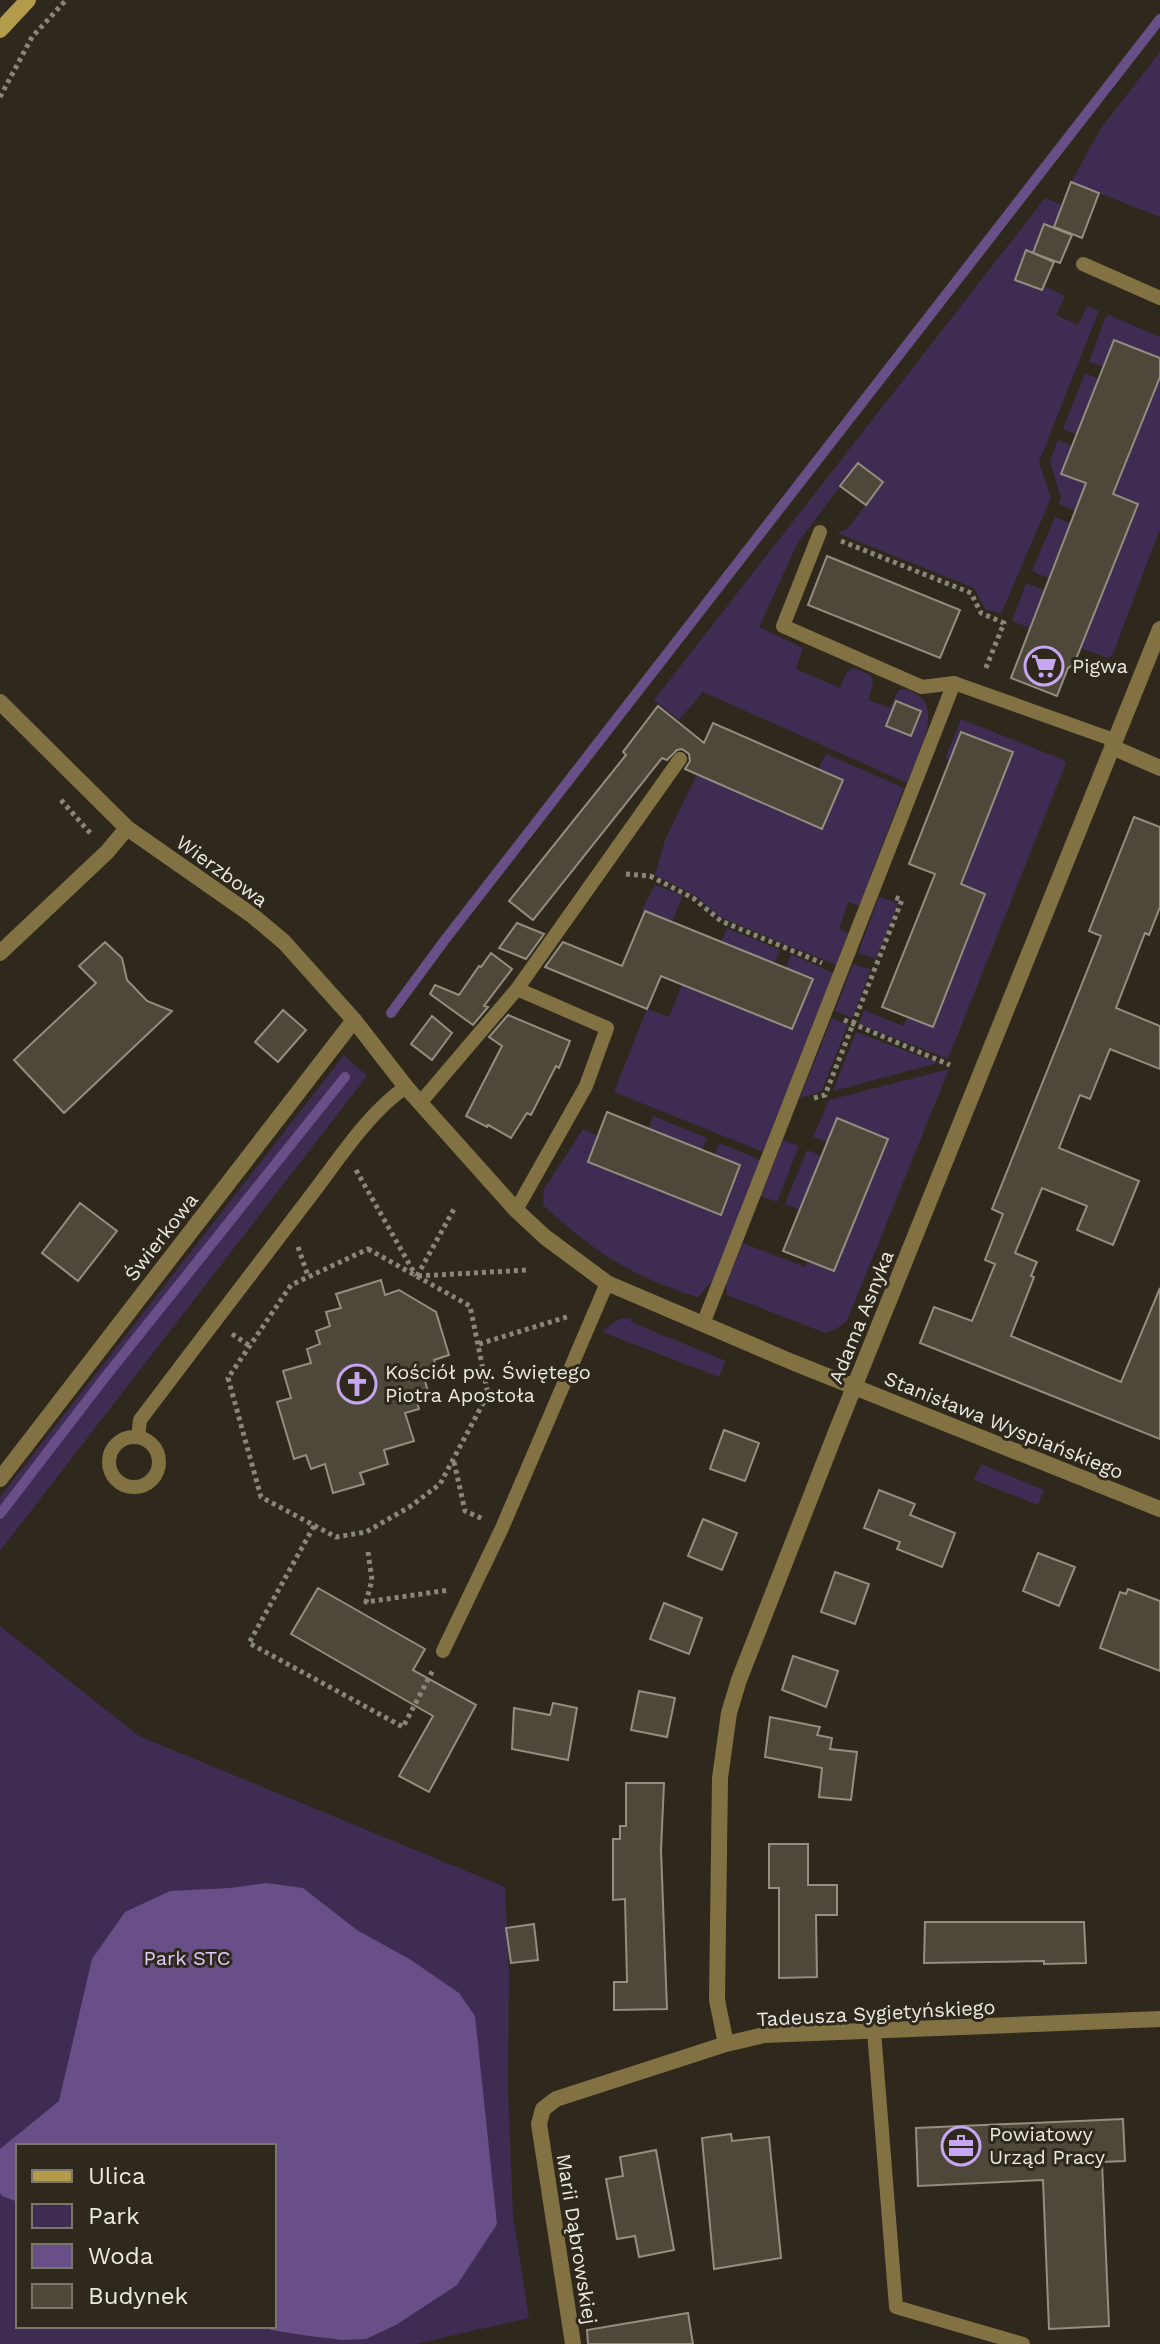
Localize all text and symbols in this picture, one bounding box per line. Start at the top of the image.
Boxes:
supermarket icon: Pigwa [1023,645,1065,687]
place label: Pigwa [1072,654,1128,678]
street label: Wierzbowa [172,830,272,912]
street label: Świerkowa [119,1188,203,1286]
street label: Adama Asnyka [823,1247,899,1387]
place label: Kościół pw. Świętego Piotra Apostoła [385,1360,591,1407]
church icon: Kościół pw. Świętego Piotra Apostoła [336,1363,378,1405]
street label: Stanisława Wyspiańskiego [881,1366,1127,1484]
park label: Park STC [144,1946,230,1970]
street label: Tadeusza Sygietyńskiego [756,1995,996,2031]
place label: Powiatowy Urząd Pracy [989,2122,1106,2169]
office icon: Powiatowy Urząd Pracy [940,2125,982,2167]
legend [16,2144,276,2328]
street label: Marii Dąbrowskiej [552,2152,602,2326]
text: Ulica [88,2162,146,2190]
text: Park [88,2202,140,2230]
text: Woda [88,2242,153,2270]
text: Budynek [88,2282,189,2310]

